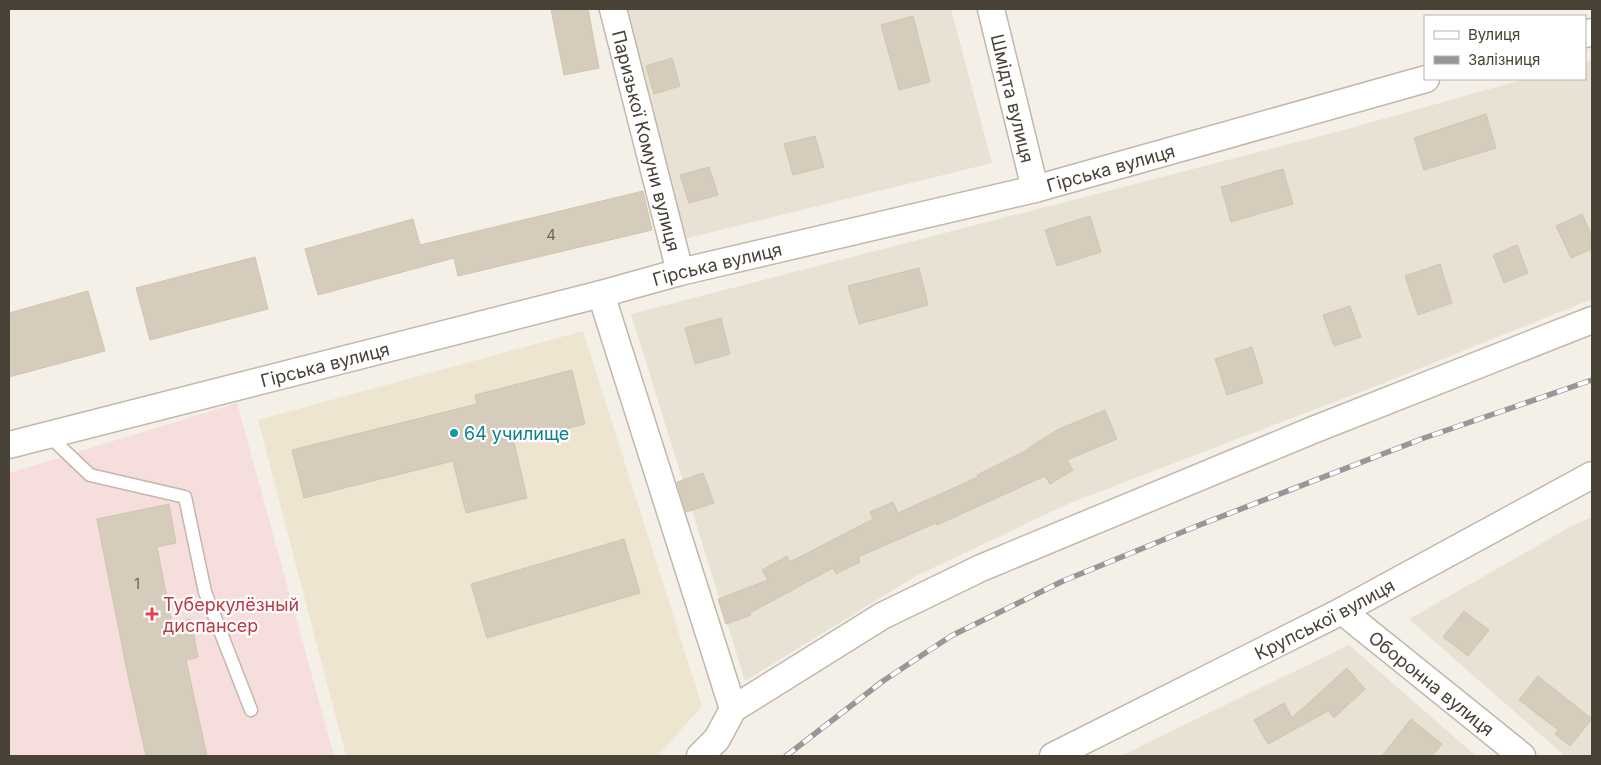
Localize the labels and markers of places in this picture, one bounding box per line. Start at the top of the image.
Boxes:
place label: 64 училище [464,423,569,444]
marker: 64 училище [448,427,460,439]
place label: Туберкулёзный диспансер [163,594,299,636]
marker: Туберкулёзный диспансер [145,607,159,621]

